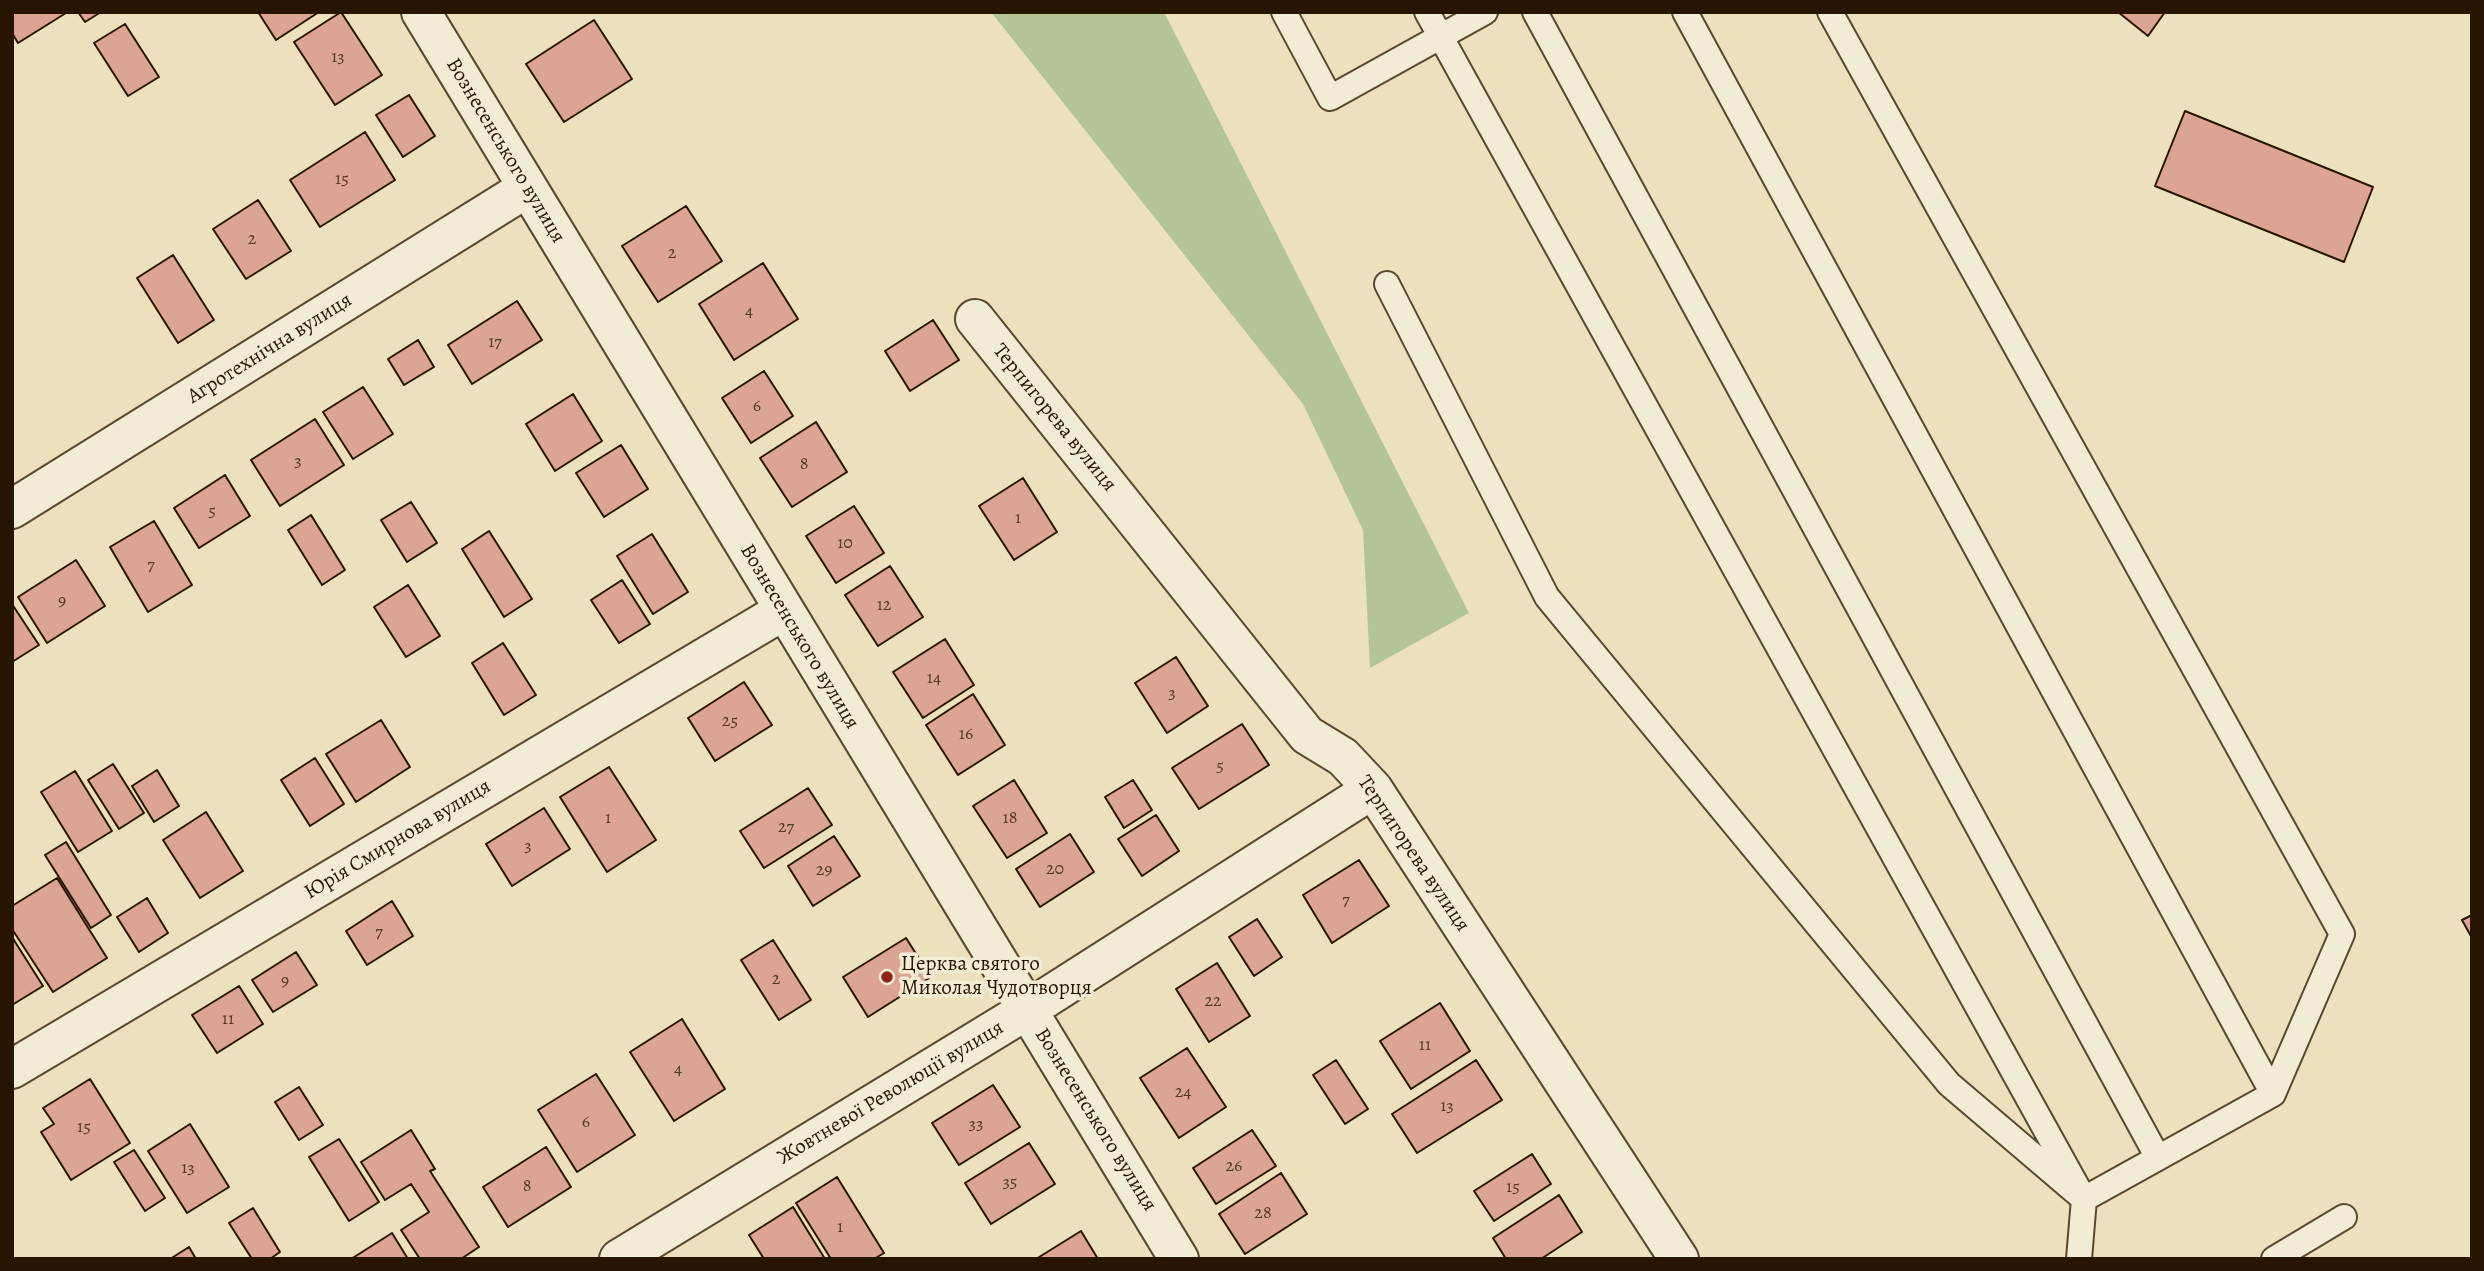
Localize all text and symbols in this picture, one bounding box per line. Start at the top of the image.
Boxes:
house number: 13 [331,47,345,69]
street label: Вознесенського вулиця [440,54,570,248]
house number: 15 [335,169,349,191]
house number: 2 [248,229,256,251]
house number: 2 [668,243,676,265]
street label: Агротехнічна вулиця [183,288,357,410]
house number: 4 [745,301,753,323]
house number: 17 [488,332,502,354]
street label: Терпигорева вулиця [987,339,1121,497]
house number: 6 [753,396,761,418]
house number: 3 [294,451,302,473]
house number: 8 [800,454,808,476]
house number: 5 [208,501,216,523]
house number: 1 [1015,508,1021,530]
house number: 10 [837,533,853,555]
street label: Вознесенського вулиця [734,540,864,734]
house number: 7 [147,555,155,577]
house number: 9 [58,591,66,613]
house number: 12 [877,595,891,617]
house number: 14 [927,668,941,690]
house number: 3 [1168,683,1176,705]
house number: 25 [722,711,738,733]
house number: 16 [959,724,973,746]
house number: 5 [1216,756,1224,778]
street label: Терпигорева вулиця [1351,771,1475,937]
street label: Юрія Смирнова вулиця [300,774,496,906]
house number: 1 [605,808,611,830]
house number: 18 [1003,808,1017,830]
house number: 27 [778,817,794,839]
house number: 3 [524,836,532,858]
house number: 20 [1046,859,1064,881]
house number: 29 [816,860,832,882]
house number: 7 [1342,890,1350,912]
house number: 7 [375,922,383,944]
place label: Церква святого Миколая Чудотворця [901,952,1092,1002]
house number: 2 [772,969,780,991]
marker: Церква святого Миколая Чудотворця [879,969,895,985]
house number: 9 [281,971,289,993]
house number: 22 [1204,991,1222,1013]
house number: 11 [222,1009,234,1031]
street label: Жовтневої Революції вулиця [773,1015,1009,1171]
street label: Вознесенського вулиця [1028,1024,1162,1216]
house number: 11 [1419,1035,1431,1057]
house number: 4 [674,1059,682,1081]
house number: 24 [1175,1082,1191,1104]
house number: 13 [1440,1096,1454,1118]
house number: 6 [582,1112,590,1134]
house number: 33 [969,1114,983,1136]
house number: 15 [77,1117,91,1139]
house number: 26 [1226,1156,1242,1178]
house number: 13 [181,1158,195,1180]
house number: 35 [1002,1172,1018,1194]
house number: 8 [523,1176,531,1198]
house number: 15 [1506,1177,1520,1199]
house number: 28 [1254,1203,1272,1225]
house number: 1 [837,1217,843,1239]

